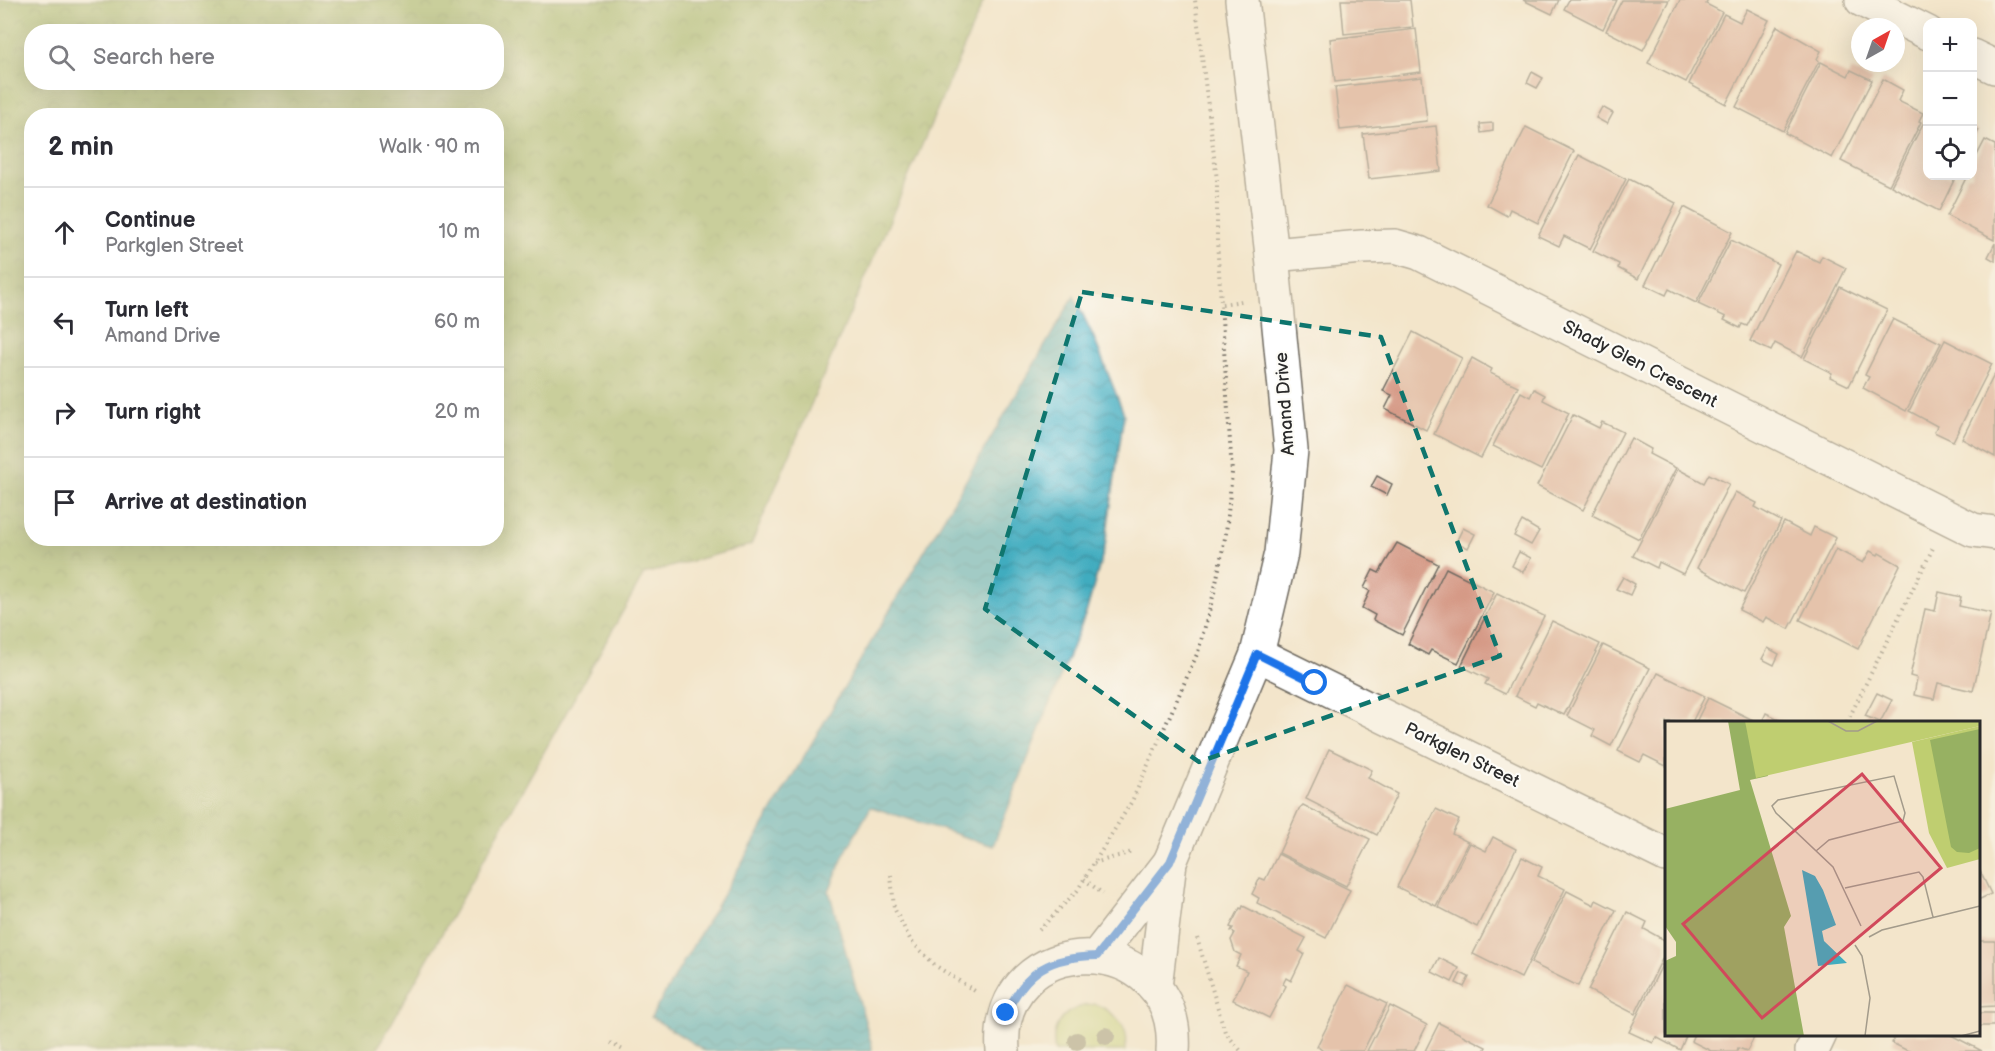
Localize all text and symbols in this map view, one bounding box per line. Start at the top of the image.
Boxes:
north arrow [1851,18,1905,72]
map controls [1923,18,1977,180]
button: + [1923,18,1977,72]
search box [24,24,504,90]
icon: search [45,41,78,74]
text: Search here [93,44,215,71]
button: − [1923,72,1977,126]
button: locate [1923,126,1977,180]
text: 2 min [48,132,114,163]
text: Walk · 90 m [379,135,480,159]
text: Continue [105,207,195,234]
icon: ahead [48,216,81,249]
text: 10 m [439,220,480,244]
text: Parkglen Street [105,234,244,258]
text: Turn left [105,297,189,324]
icon: left [48,306,81,339]
text: 60 m [434,310,480,334]
street label: Shady Glen Crescent [1559,316,1721,412]
text: Amand Drive [105,324,220,348]
street label: Amand Drive [1271,351,1299,456]
icon: right [48,396,81,429]
text: Turn right [105,399,201,426]
text: 20 m [435,400,480,424]
icon: arrive [48,486,81,519]
text: Arrive at destination [105,489,307,516]
route start [1301,669,1327,695]
street label: Parkglen Street [1401,718,1523,792]
inset map [1665,721,1980,1036]
route end [992,999,1018,1025]

